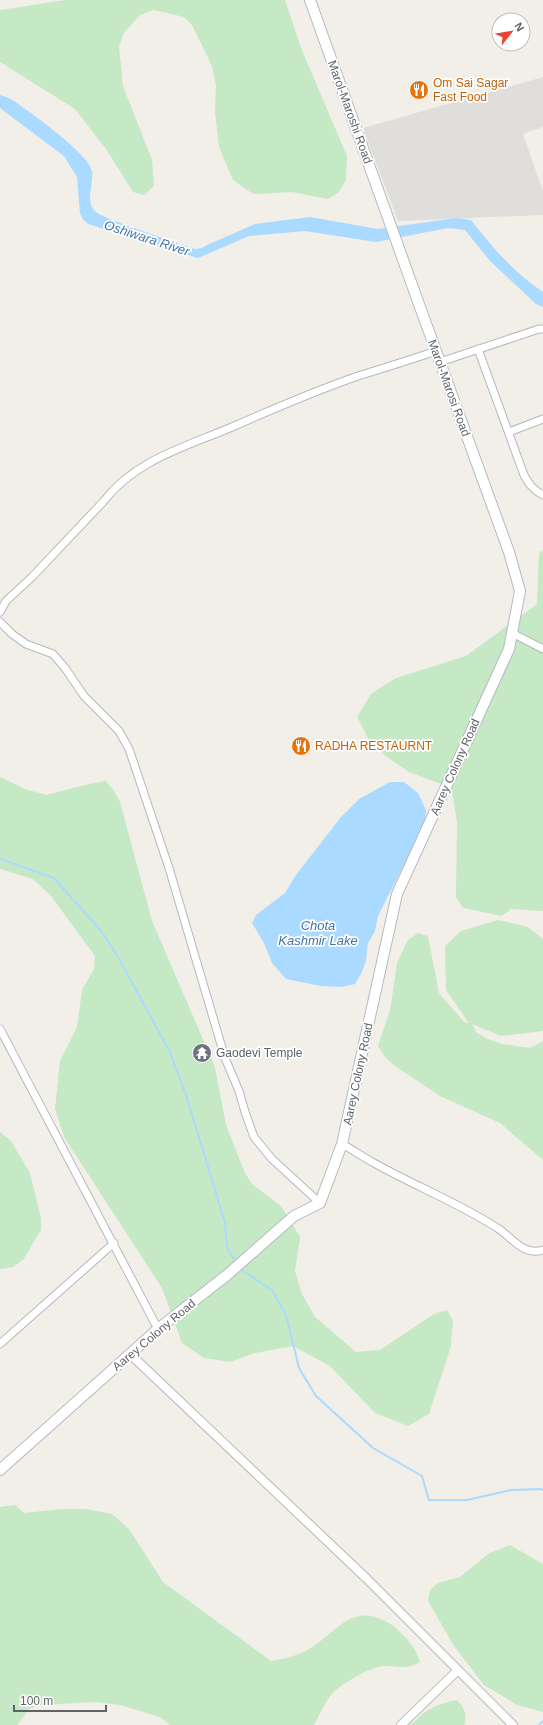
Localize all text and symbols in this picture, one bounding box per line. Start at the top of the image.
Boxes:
north arrow [491,12,531,52]
text: N [512,20,527,33]
street label: Marol-Maroshi Road [325,59,375,165]
place label: Om Sai Sagar Fast Food [433,76,508,104]
restaurant icon: Om Sai Sagar Fast Food [408,79,430,101]
water label: Oshiwara River [102,217,192,259]
street label: Marol-Marosi Road [425,338,473,438]
street label: Aarey Colony Road [427,717,483,817]
restaurant icon: RADHA RESTAURNT [290,735,312,757]
place label: RADHA RESTAURNT [315,739,433,753]
water label: Chota Kashmir Lake [278,918,358,948]
street label: Aarey Colony Road [340,1022,376,1126]
temple icon: Gaodevi Temple [191,1042,213,1064]
place label: Gaodevi Temple [216,1046,303,1060]
street label: Aarey Colony Road [110,1296,198,1374]
scale bar [14,1687,106,1713]
text: 100 m [20,1694,53,1708]

